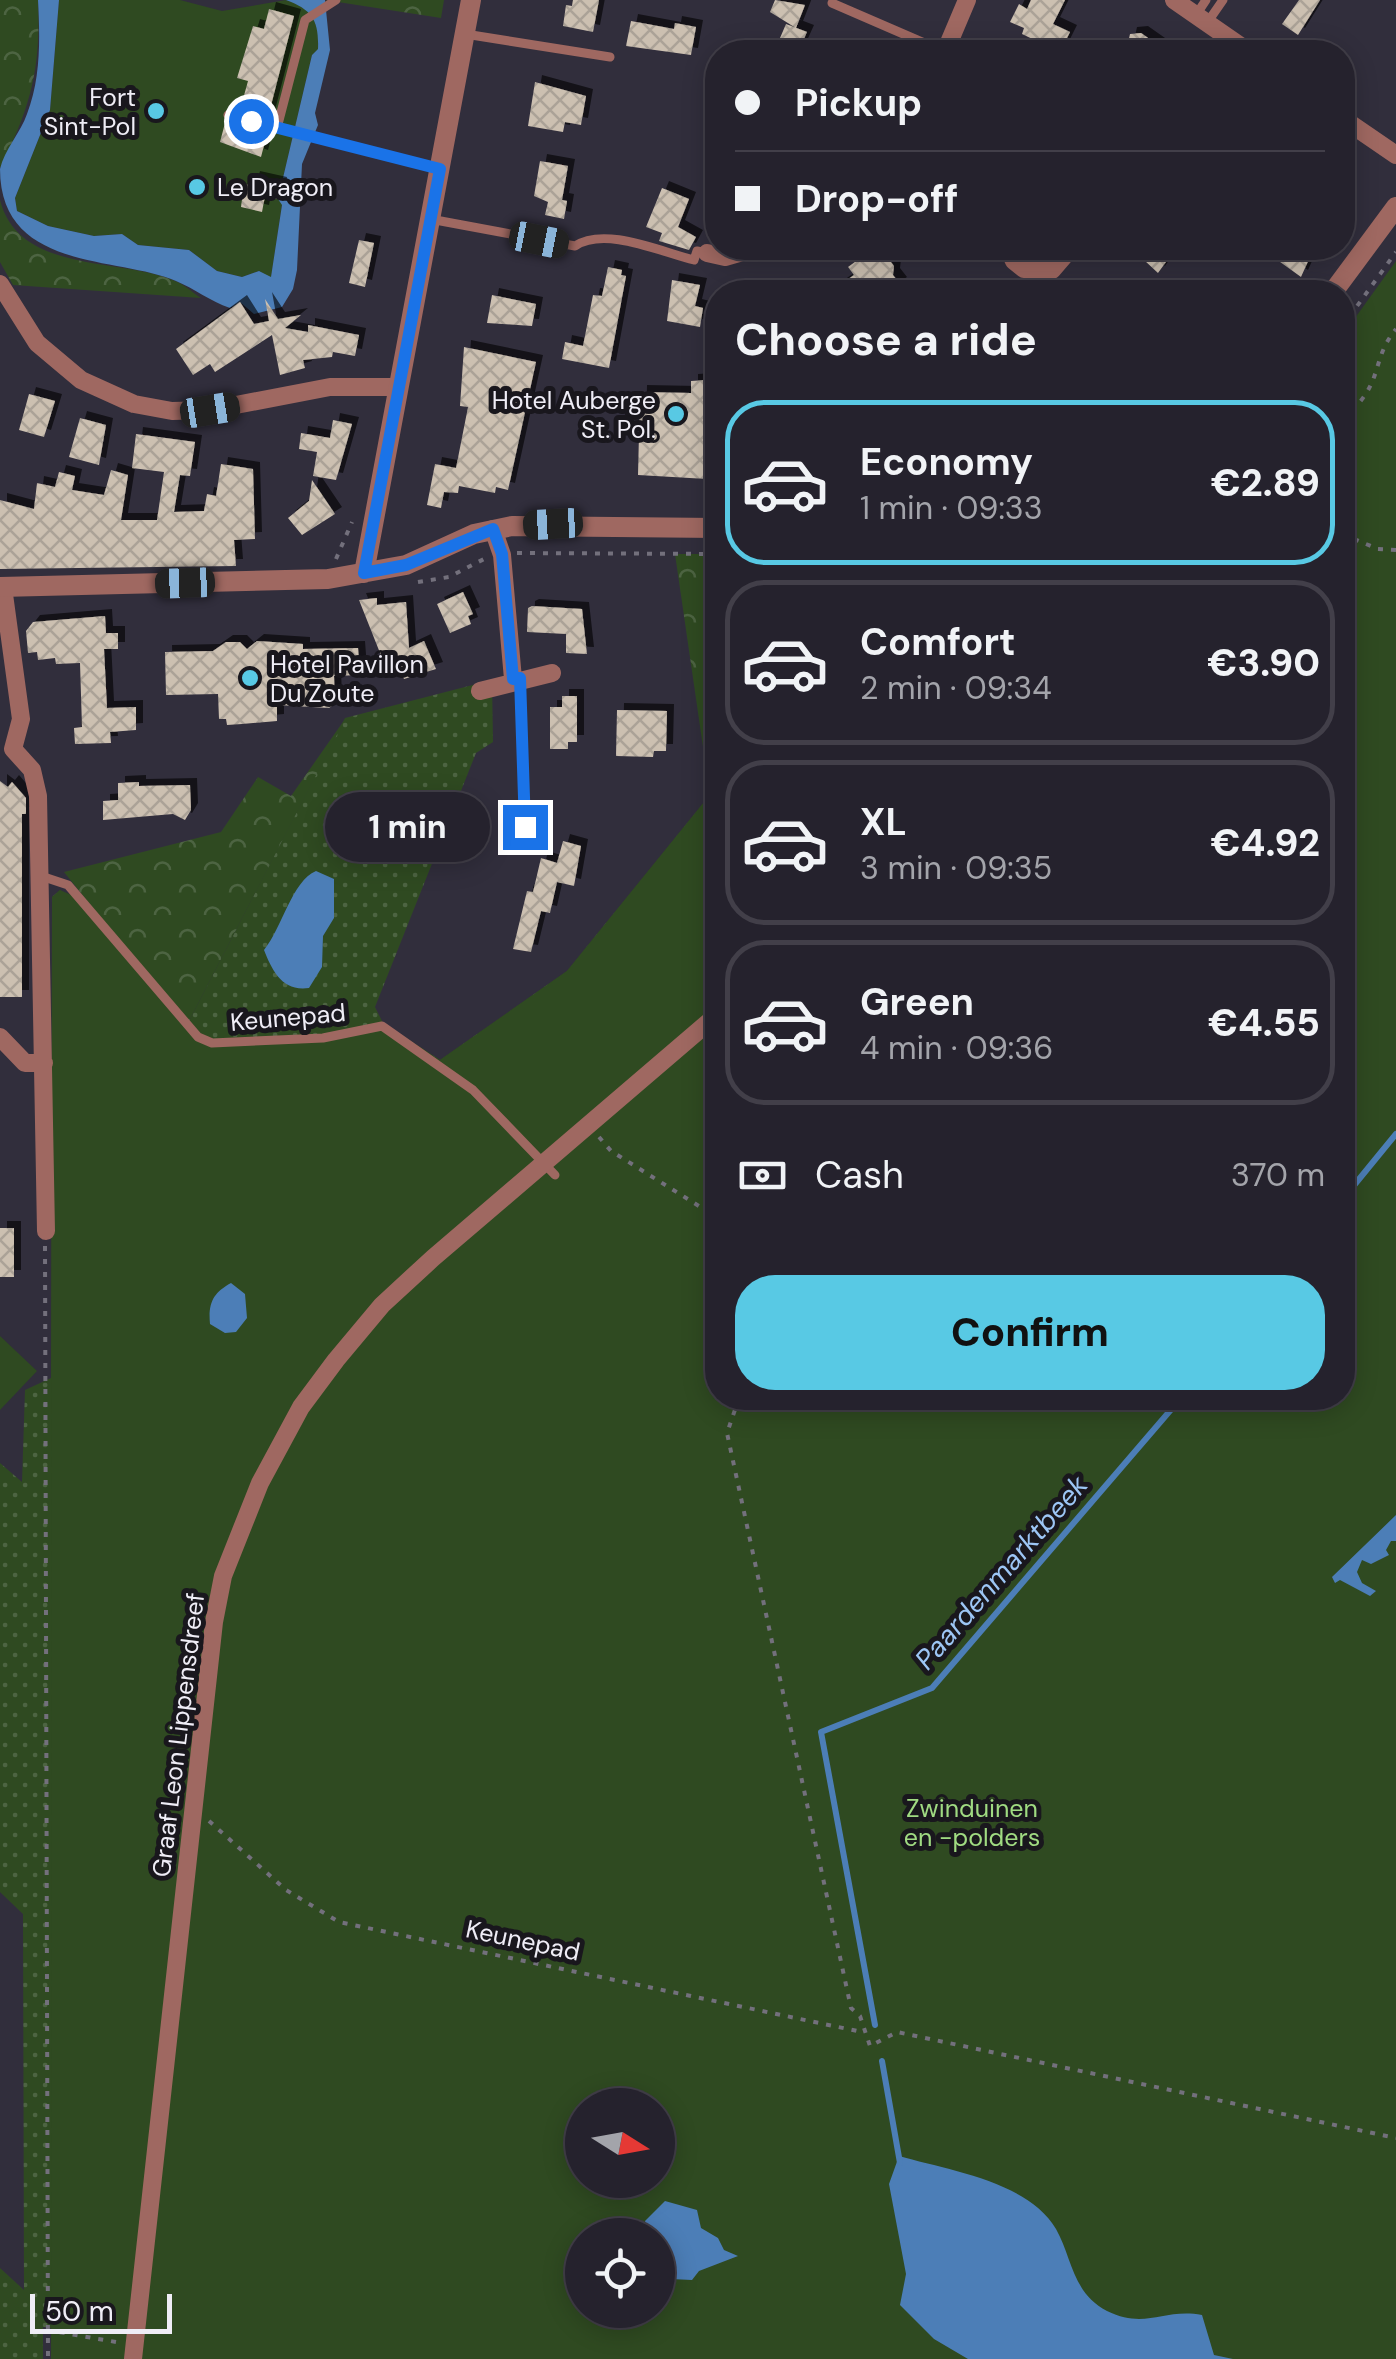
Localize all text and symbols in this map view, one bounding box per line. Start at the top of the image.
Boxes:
text: Pickup [795,78,922,128]
place label: Fort Sint-Pol [44,81,136,143]
route start [229,99,274,144]
marker: Fort Sint-Pol [145,100,167,122]
place label: Le Dragon [217,171,333,204]
text: Drop-off [795,174,958,224]
marker: Le Dragon [186,176,208,198]
car [507,220,571,260]
text: Choose a ride [735,310,1037,369]
place label: Hotel Auberge St. Pol. [492,384,656,446]
car [178,390,242,430]
marker: Hotel Auberge St. Pol. [665,403,687,425]
text: Economy [860,437,1033,487]
icon: car [740,438,830,528]
text: €2.89 [1211,458,1320,508]
text: 1 min · 09:33 [860,487,1043,529]
car [522,507,584,541]
car [154,567,216,599]
text: Comfort [860,617,1016,667]
icon: car [740,618,830,708]
text: €3.90 [1207,638,1320,688]
place label: Hotel Pavillon Du Zoute [270,648,424,710]
marker: Hotel Pavillon Du Zoute [239,667,261,689]
text: 2 min · 09:34 [860,667,1052,709]
callout: 1 min [325,792,490,862]
text: XL [860,797,907,847]
icon: car [740,798,830,888]
route end [503,805,548,850]
text: 1 min [368,806,447,848]
text: €4.92 [1211,818,1320,868]
text: 3 min · 09:35 [860,847,1052,889]
text: Green [860,977,974,1027]
icon: car [740,978,830,1068]
street label: Keunepad [229,996,347,1039]
text: €4.55 [1208,998,1320,1048]
text: 4 min · 09:36 [860,1027,1053,1069]
icon: cash [735,1148,790,1203]
text: Cash [815,1150,904,1200]
text: 370 m [1231,1154,1325,1196]
button: Confirm [735,1275,1325,1390]
water label: Paardenmarktbeek [907,1467,1096,1677]
street label: Graaf Leon Lippensdreef [145,1591,212,1879]
park label: Zwinduinen en -polders [904,1792,1040,1854]
street label: Keunepad [463,1912,583,1969]
north arrow [565,2088,675,2198]
map controls [565,2088,675,2328]
button: locate [565,2218,675,2328]
scale bar [30,2289,172,2334]
text: 50 m [45,2293,114,2330]

